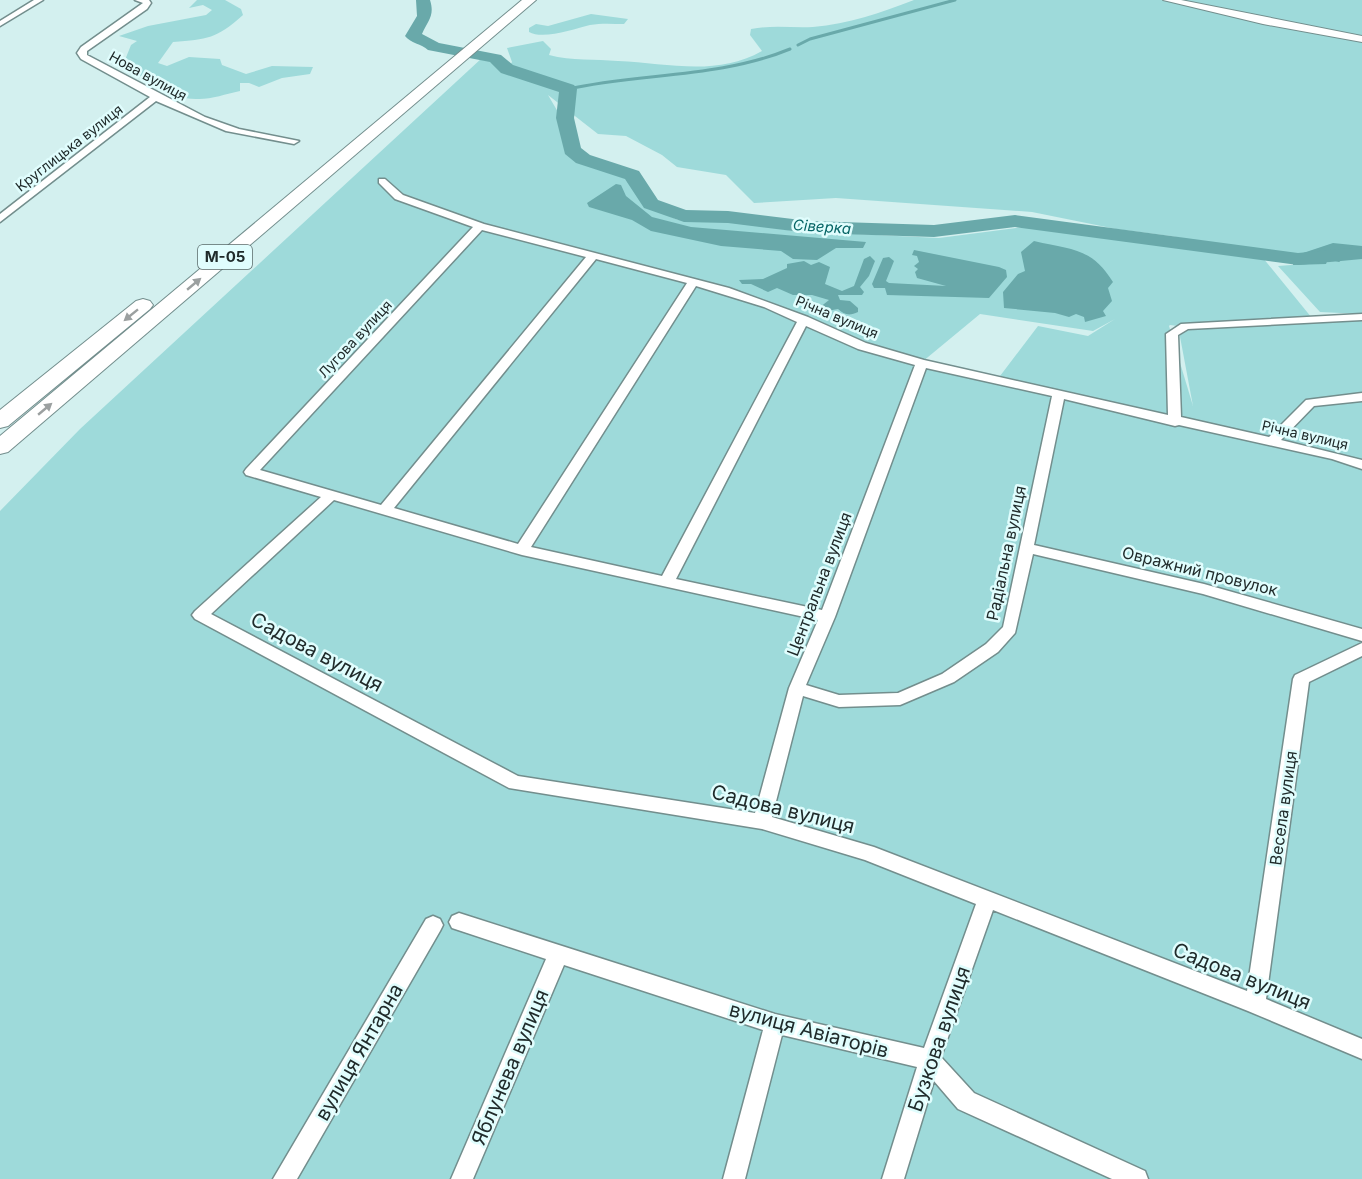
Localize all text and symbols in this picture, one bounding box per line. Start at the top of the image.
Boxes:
street label: Нова вулиця [106,47,190,104]
street label: Круглицька вулиця [12,101,126,195]
water label: Сіверка [792,215,852,238]
road number: М-05 [198,245,252,269]
one-way arrow [186,278,201,291]
street label: Річна вулиця [793,292,881,342]
street label: Лугова вулиця [314,296,395,381]
one-way arrow [123,308,139,321]
one-way arrow [37,403,53,416]
street label: Річна вулиця [1260,416,1350,453]
street label: Радіальна вулиця [982,484,1030,622]
street label: Центральна вулиця [782,509,856,659]
street label: Овражний провулок [1120,542,1280,600]
street label: Садова вулиця [247,607,387,697]
street label: Весела вулиця [1265,749,1301,867]
street label: Садова вулиця [709,780,857,838]
street label: Садова вулиця [1170,937,1314,1015]
street label: Бузкова вулиця [903,963,975,1115]
street label: вулиця Янтарна [310,979,408,1125]
street label: Яблунева вулиця [466,986,554,1148]
street label: вулиця Авіаторів [727,997,891,1063]

